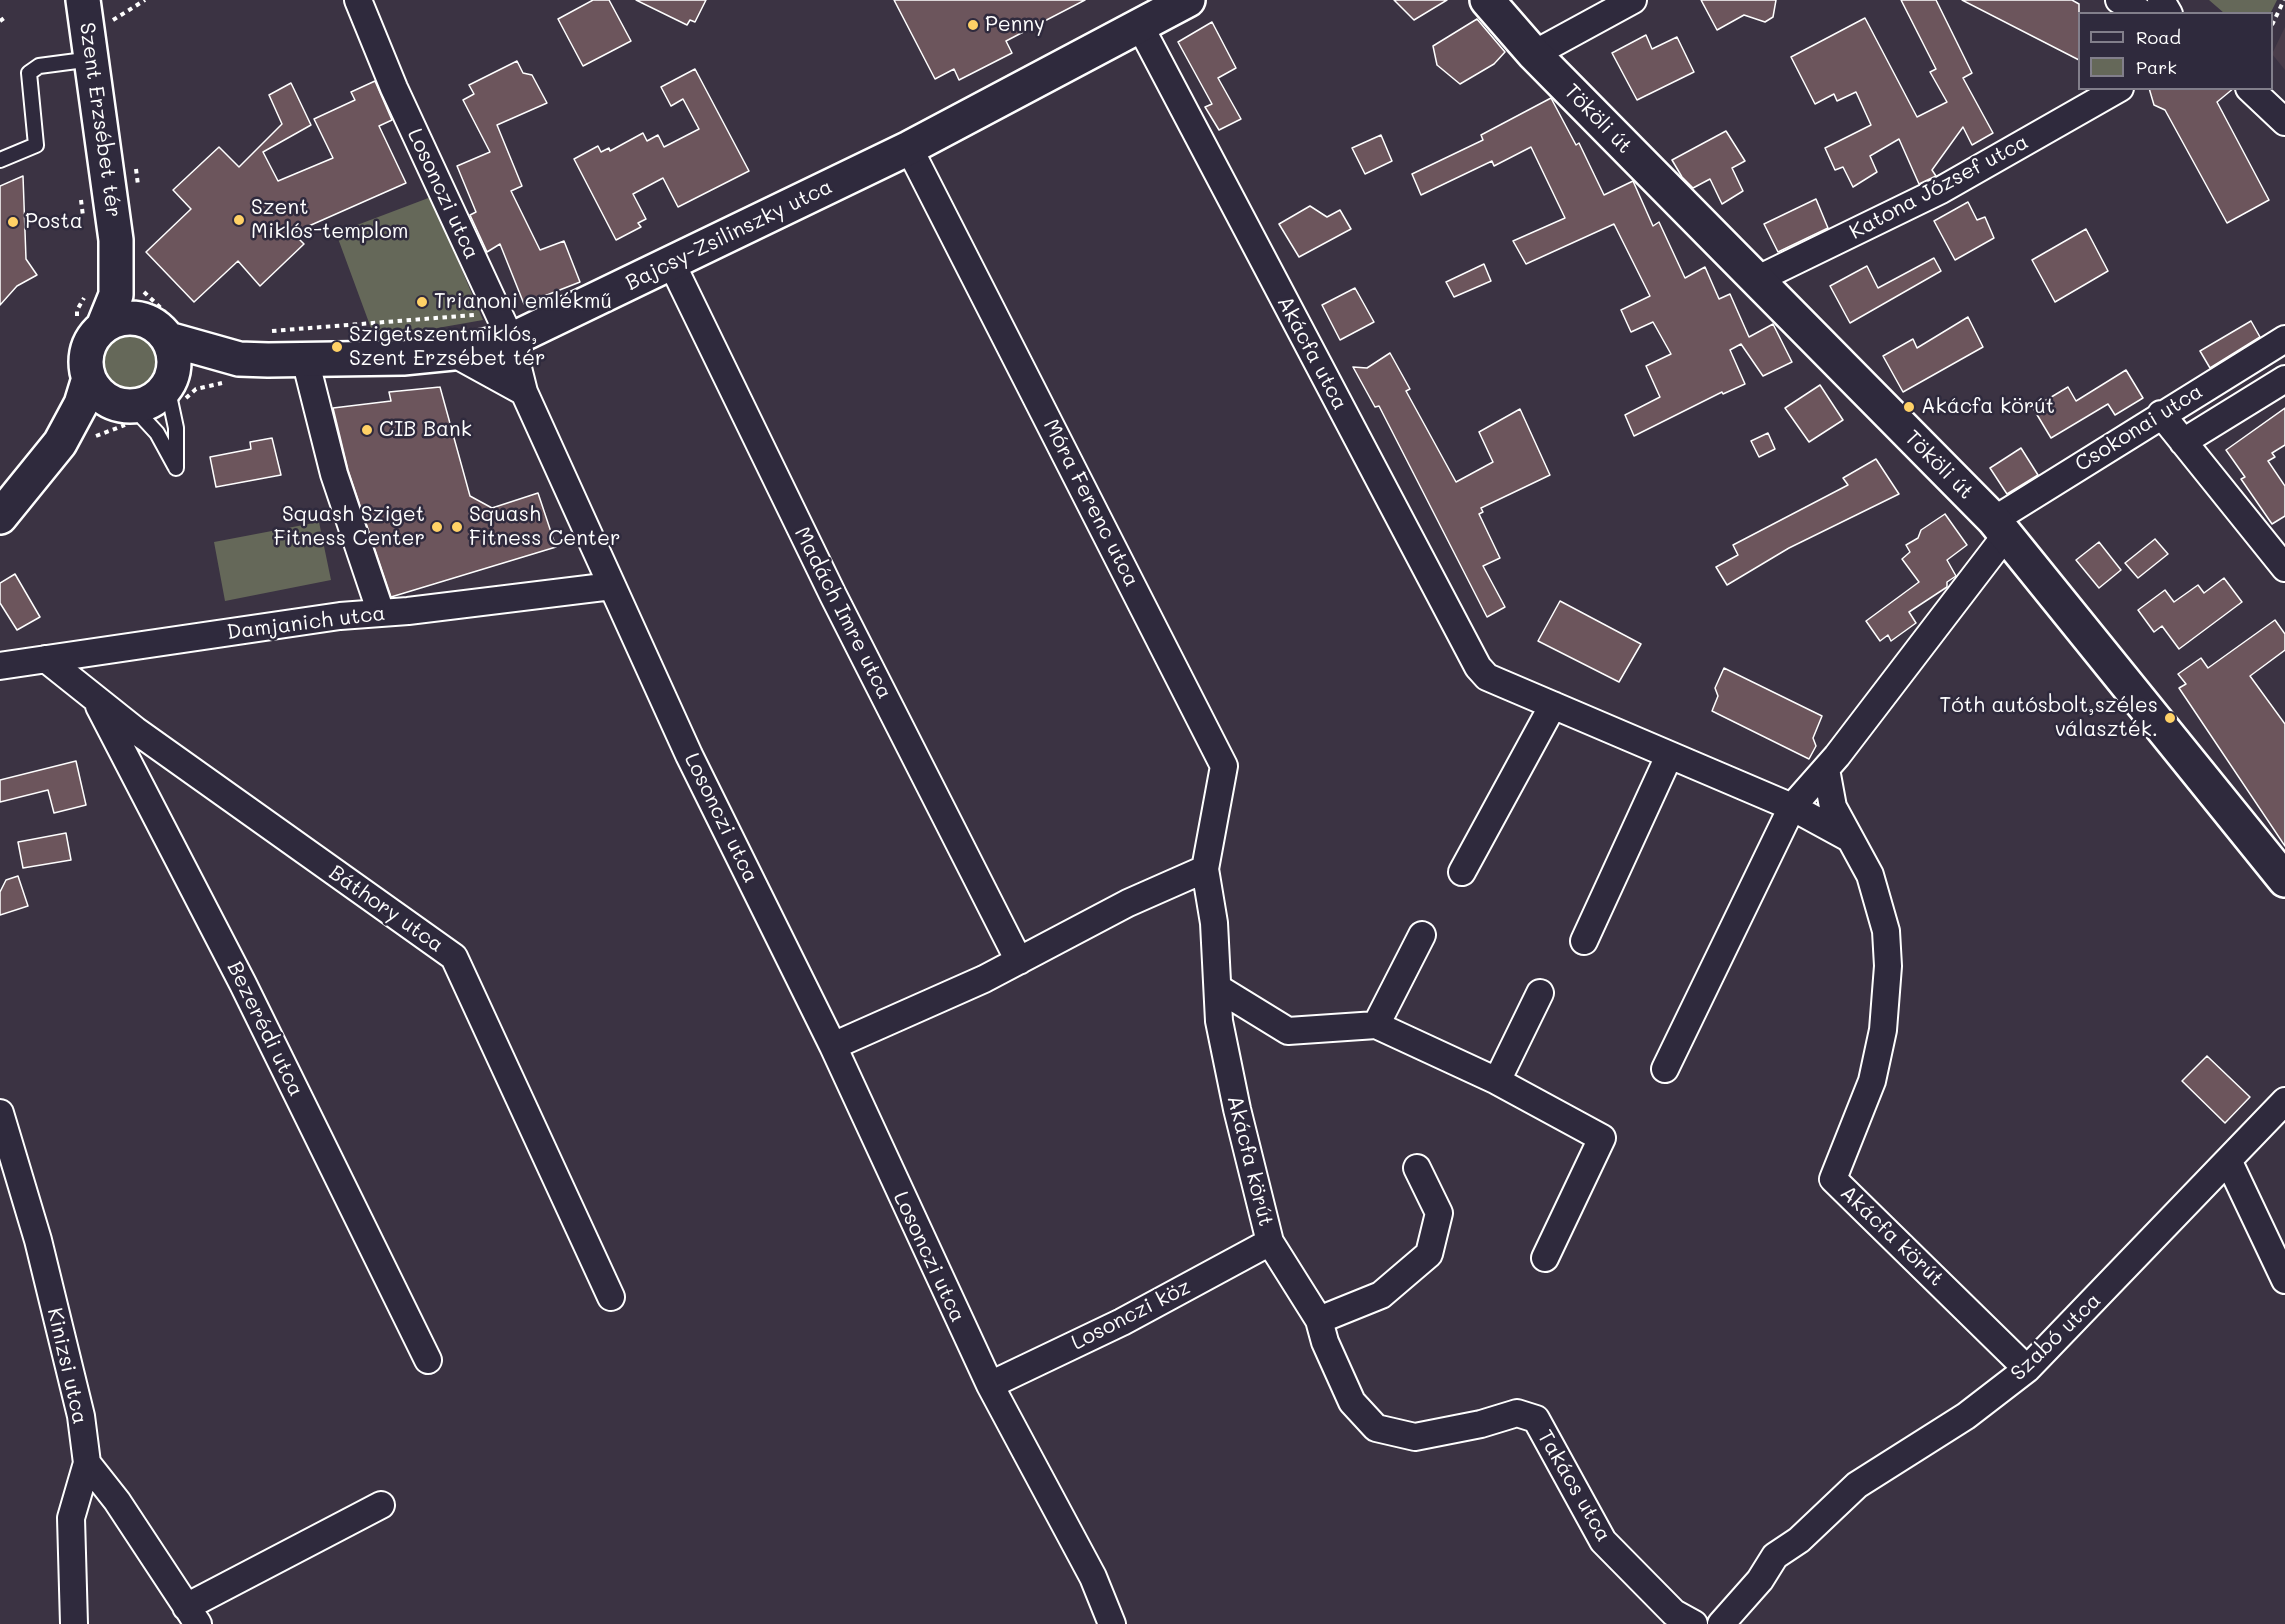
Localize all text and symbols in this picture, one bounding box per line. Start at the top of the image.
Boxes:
place label: Penny [985,12,1045,38]
legend [2078,12,2273,90]
marker: Penny [966,18,980,32]
street label: Szent Erzsébet tér [74,21,126,219]
text: Road [2136,25,2181,49]
text: Park [2136,55,2177,79]
street label: Tököli út [1559,79,1637,159]
street label: Losonczi utca [402,125,484,263]
street label: Katona József utca [1845,129,2033,245]
street label: Bajcsy-Zsilinszky utca [622,174,836,296]
place label: Szent Miklós-templom [251,195,408,245]
place label: Posta [25,209,83,235]
marker: Szent Miklós-templom [232,213,246,227]
marker: Posta [6,215,20,229]
place label: Trianoni emlékmű [434,289,612,315]
street label: Akácfa utca [1271,292,1353,414]
marker: Trianoni emlékmű [415,295,429,309]
place label: Szigetszentmiklós, Szent Erzsébet tér [349,322,546,372]
marker: Szigetszentmiklós, Szent Erzsébet tér [330,340,344,354]
street label: Csokonai utca [2071,379,2207,477]
place label: Akácfa körút [1921,394,2055,420]
marker: Akácfa körút [1902,400,1916,414]
street label: Móra Ferenc utca [1038,415,1144,591]
place label: CIB Bank [379,417,472,443]
marker: CIB Bank [360,423,374,437]
street label: Tököli út [1899,425,1979,505]
place label: Squash Sziget Fitness Center [273,502,425,552]
place label: Squash Fitness Center [469,502,621,552]
marker: Squash Sziget Fitness Center [430,520,444,534]
marker: Squash Fitness Center [450,520,464,534]
street label: Madách Imre utca [789,523,897,703]
street label: Damjanich utca [225,601,387,645]
place label: Tóth autósbolt,széles választék. [1940,693,2158,743]
marker: Tóth autósbolt,széles választék. [2163,711,2177,725]
street label: Losonczi utca [679,749,763,887]
street label: Báthory utca [324,860,448,958]
street label: Bezerédi utca [221,957,309,1101]
street label: Akácfa körút [1222,1093,1278,1229]
street label: Akácfa körút [1835,1180,1949,1292]
street label: Losonczi utca [888,1188,970,1326]
street label: Losonczi köz [1067,1274,1195,1356]
street label: Szabó utca [2006,1288,2106,1386]
street label: Kinizsi utca [41,1305,93,1427]
street label: Takács utca [1532,1426,1616,1546]

